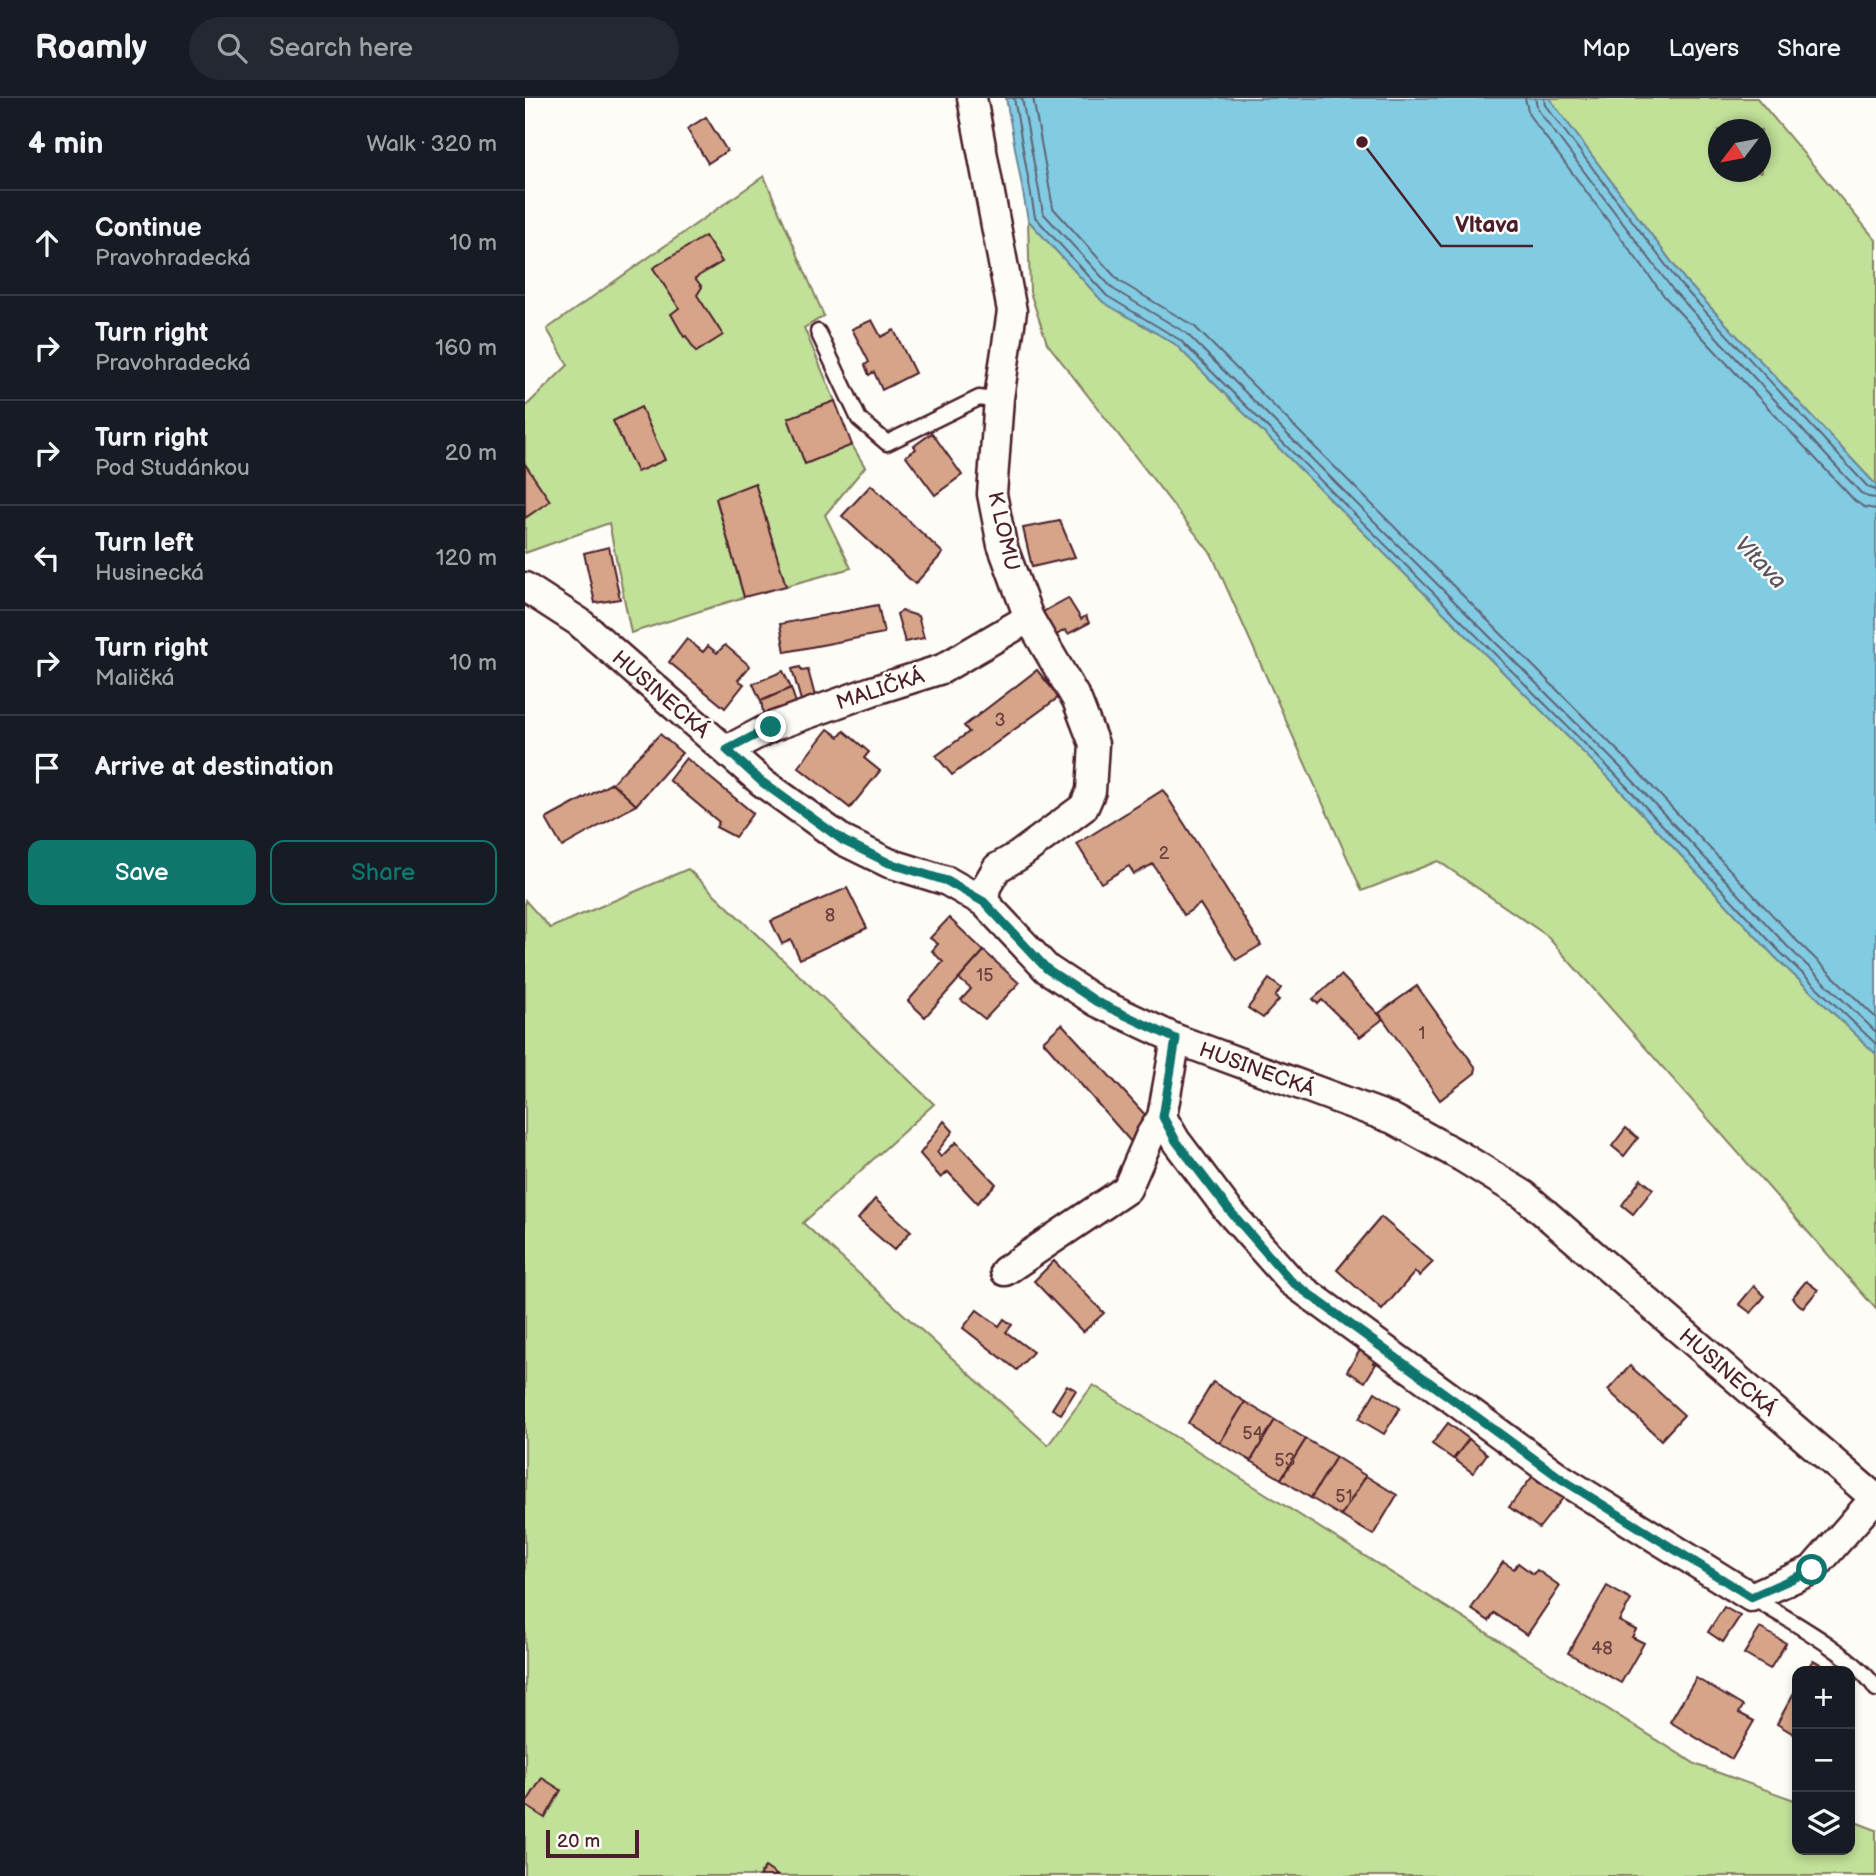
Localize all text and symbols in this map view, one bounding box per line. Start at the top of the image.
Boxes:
search box [189,17,679,80]
text: Roamly [35,28,147,68]
icon: search [213,29,251,67]
text: Search here [269,33,413,64]
text: Map [1582,34,1630,63]
text: Layers [1668,34,1739,63]
text: Share [1777,34,1841,63]
north arrow [1708,119,1771,182]
text: 4 min [28,126,103,162]
text: Walk · 320 m [366,130,497,158]
callout: Vltava [1441,202,1533,246]
text: Vltava [1455,211,1519,239]
text: Continue [95,213,202,244]
icon: ahead [28,224,66,262]
text: 10 m [449,229,497,257]
text: Pravohradecká [95,244,251,272]
text: Turn right [95,318,208,349]
icon: right [28,329,66,367]
text: 160 m [435,334,497,362]
text: Pravohradecká [95,349,251,377]
text: Turn right [95,423,208,454]
icon: right [28,434,66,472]
text: 20 m [445,439,497,467]
text: Pod Studánkou [95,454,250,482]
street label: K LOMU [982,489,1025,573]
text: Turn left [95,528,194,559]
water label: Vltava [1728,530,1792,595]
icon: left [28,539,66,577]
text: 120 m [436,544,497,572]
text: Husinecká [95,559,204,587]
text: Turn right [95,633,208,664]
icon: right [28,644,66,682]
street label: HUSINECKÁ [607,645,714,743]
text: 10 m [449,649,497,677]
street label: MALIČKÁ [833,663,927,715]
text: Maličká [95,664,175,692]
house number: 3 [994,710,1006,731]
route end [755,711,786,742]
icon: arrive [28,749,66,787]
text: Arrive at destination [95,752,334,783]
button: Save [28,840,256,905]
button: Share [270,840,497,905]
house number: 2 [1159,843,1170,864]
house number: 8 [825,905,835,926]
house number: 15 [976,965,994,986]
house number: 1 [1419,1023,1425,1044]
street label: HUSINECKÁ [1196,1037,1318,1102]
street label: HUSINECKÁ [1674,1323,1781,1421]
house number: 54 [1242,1423,1264,1444]
house number: 53 [1274,1450,1296,1471]
house number: 51 [1335,1486,1353,1507]
route start [1796,1554,1827,1585]
house number: 48 [1591,1638,1613,1659]
map controls [1792,1666,1855,1855]
button: + [1792,1666,1855,1729]
button: − [1792,1729,1855,1792]
button: layers [1792,1792,1855,1855]
scale bar [546,1827,639,1859]
text: 20 m [557,1830,600,1853]

